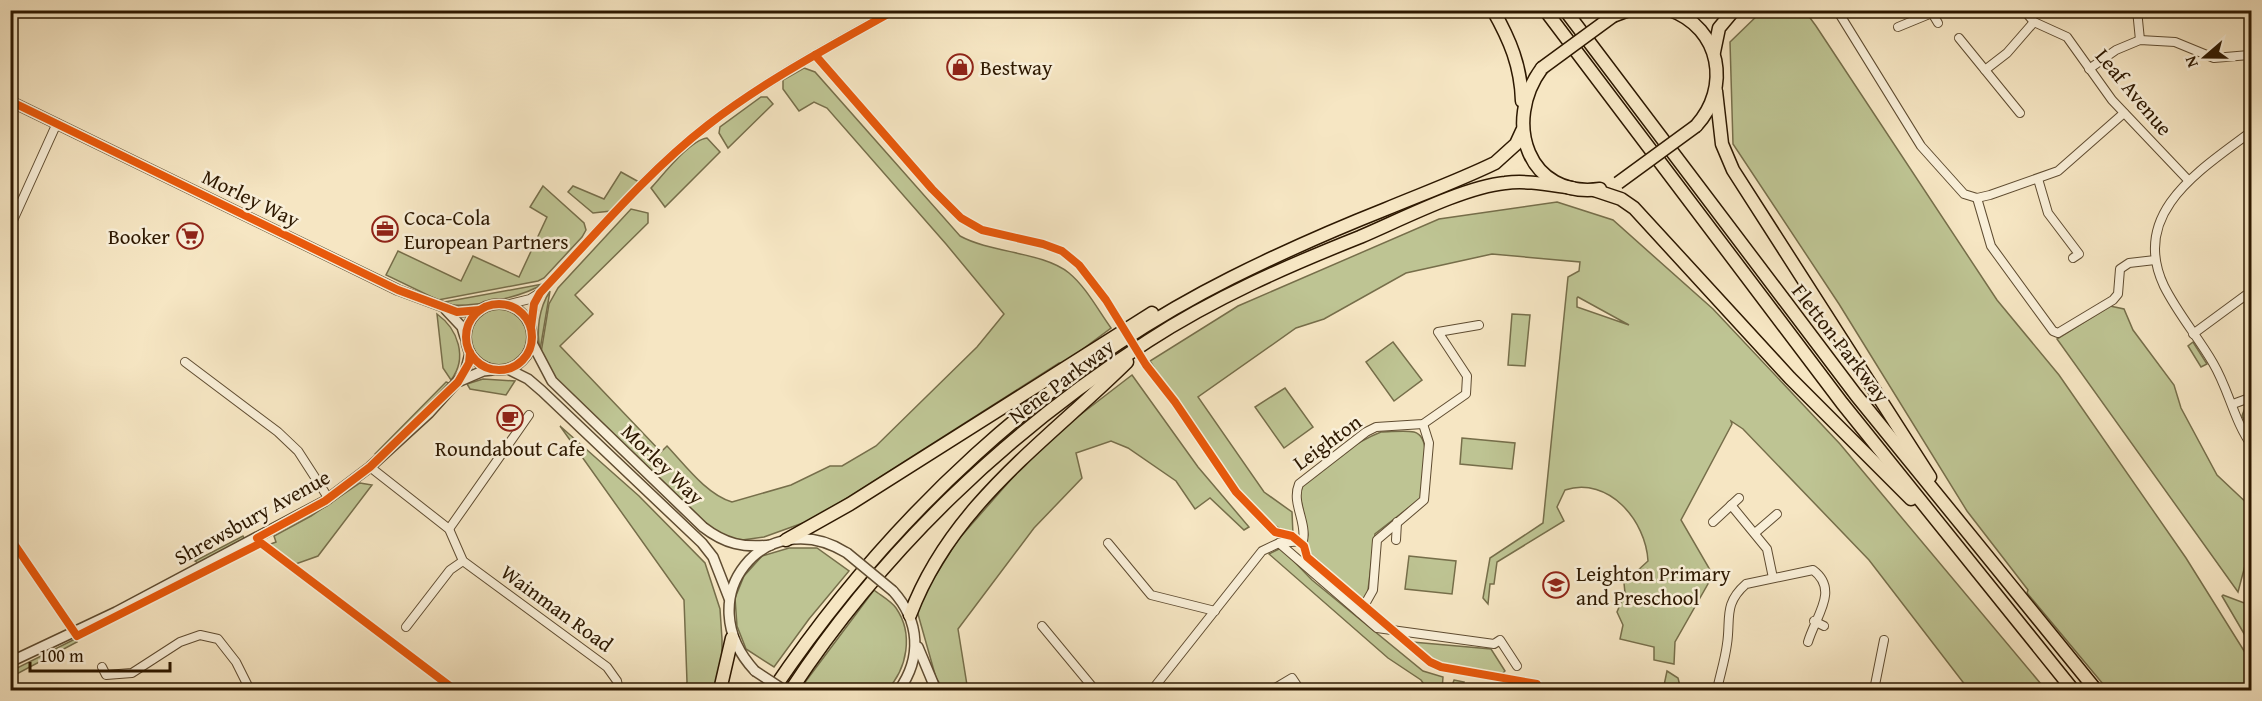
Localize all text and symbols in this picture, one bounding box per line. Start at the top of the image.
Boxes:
north arrow [2175,27,2235,87]
street label: Leaf Avenue [2088,41,2180,143]
shop icon: Bestway [945,52,975,82]
place label: Bestway [980,52,1053,83]
text: N [2178,53,2204,71]
street label: Morley Way [197,161,305,235]
place label: Coca-Cola European Partners [404,202,568,257]
office icon: Coca-Cola European Partners [370,214,400,244]
place label: Booker [108,221,170,252]
supermarket icon: Booker [175,221,205,251]
street label: Fletton Parkway [1785,277,1898,409]
street label: Nene Parkway [1002,331,1121,431]
cafe icon: Roundabout Cafe [495,403,525,433]
street label: Leighton [1286,406,1368,478]
street label: Morley Way [615,416,712,512]
place label: Roundabout Cafe [435,433,585,464]
street label: Shrewsbury Avenue [168,461,336,573]
street label: Wainman Road [494,557,620,660]
place label: Leighton Primary and Preschool [1576,558,1731,613]
school or university icon: Leighton Primary and Preschool [1541,570,1571,600]
scale bar [30,635,170,673]
text: 100 m [39,642,84,669]

